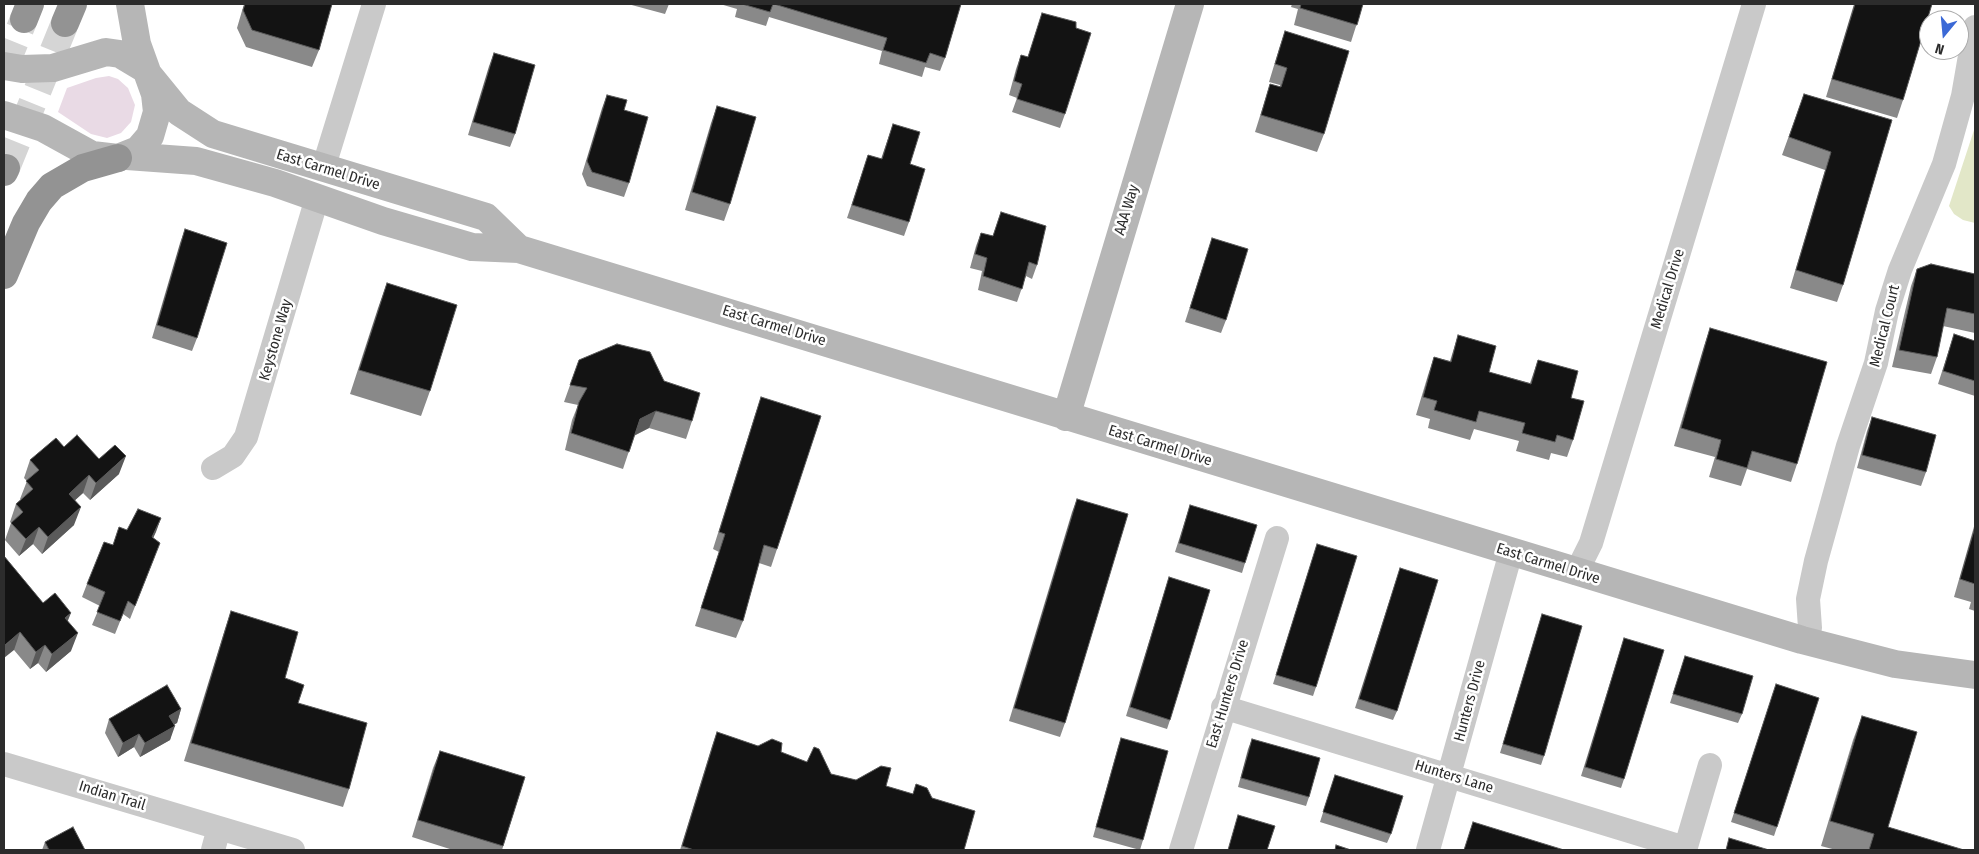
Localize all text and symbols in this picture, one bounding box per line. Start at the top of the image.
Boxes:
north arrow [1919,10,1969,60]
text: N [1933,40,1946,58]
street label: East Carmel Drive [274,146,382,194]
street label: AAA Way [1111,183,1143,237]
street label: Medical Drive [1647,247,1689,331]
street label: Medical Court [1866,283,1904,369]
street label: Keystone Way [256,297,296,383]
street label: East Carmel Drive [720,302,828,350]
street label: East Carmel Drive [1106,422,1214,470]
street label: East Carmel Drive [1494,540,1602,588]
street label: East Hunters Drive [1203,638,1253,750]
street label: Hunters Drive [1450,658,1490,744]
street label: Hunters Lane [1413,757,1495,797]
street label: Indian Trail [76,777,148,815]

